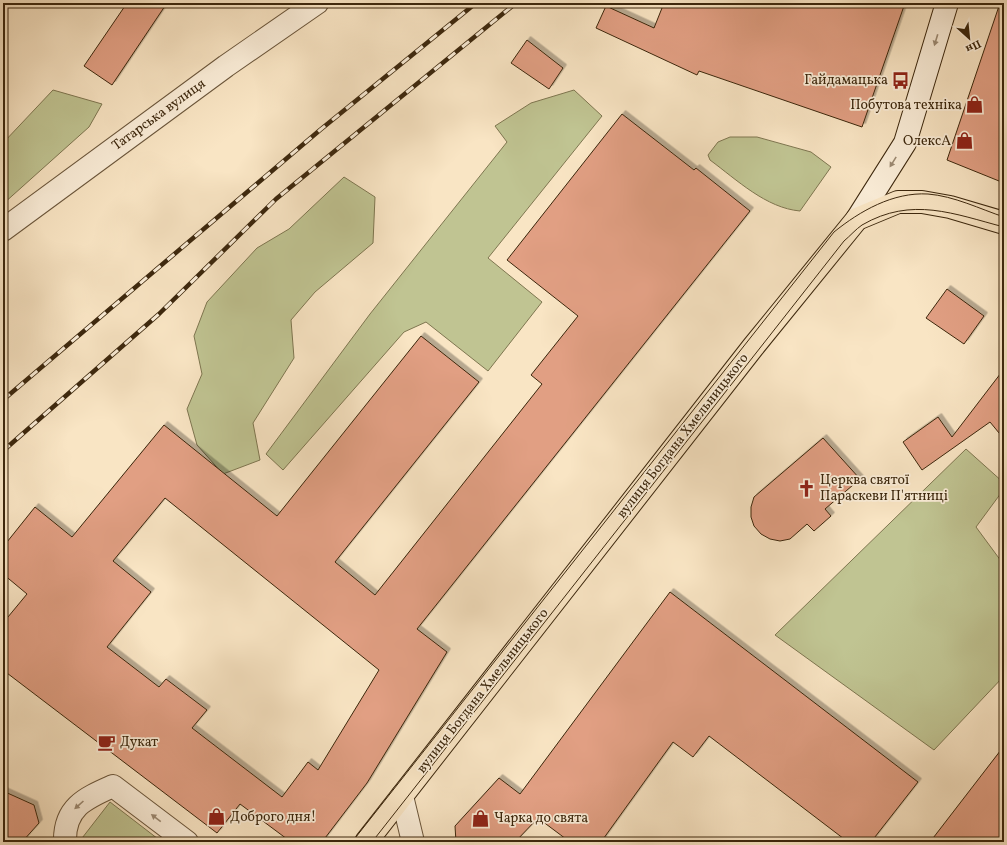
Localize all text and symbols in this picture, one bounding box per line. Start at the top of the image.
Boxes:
north arrow [949,18,989,58]
one-way arrow [933,35,939,47]
text: Пн [962,35,983,56]
bus stop icon: Гайдамацька [891,70,911,90]
place label: Гайдамацька [804,71,888,90]
street label: Татарська вулиця [108,75,210,155]
shop icon: Побутова техніка [965,95,985,115]
place label: Побутова техніка [850,96,962,115]
shop icon: ОлексА [954,131,974,151]
place label: ОлексА [903,132,951,151]
one-way arrow [889,156,896,168]
street label: вулиця Богдана Хмельницького [613,350,753,522]
place label: Церква святої Параскеви П'ятниці [820,471,948,506]
church icon: Церква святої Параскеви П'ятниці [797,478,817,498]
street label: вулиця Богдана Хмельницького [413,605,553,777]
cafe icon: Дукат [97,732,117,752]
place label: Дукат [120,733,158,752]
one-way arrow [74,800,85,809]
shop icon: Доброго дня! [207,807,227,827]
place label: Доброго дня! [230,808,316,827]
shop icon: Чарка до святa [471,808,491,828]
place label: Чарка до святa [494,809,588,828]
one-way arrow [150,814,161,823]

